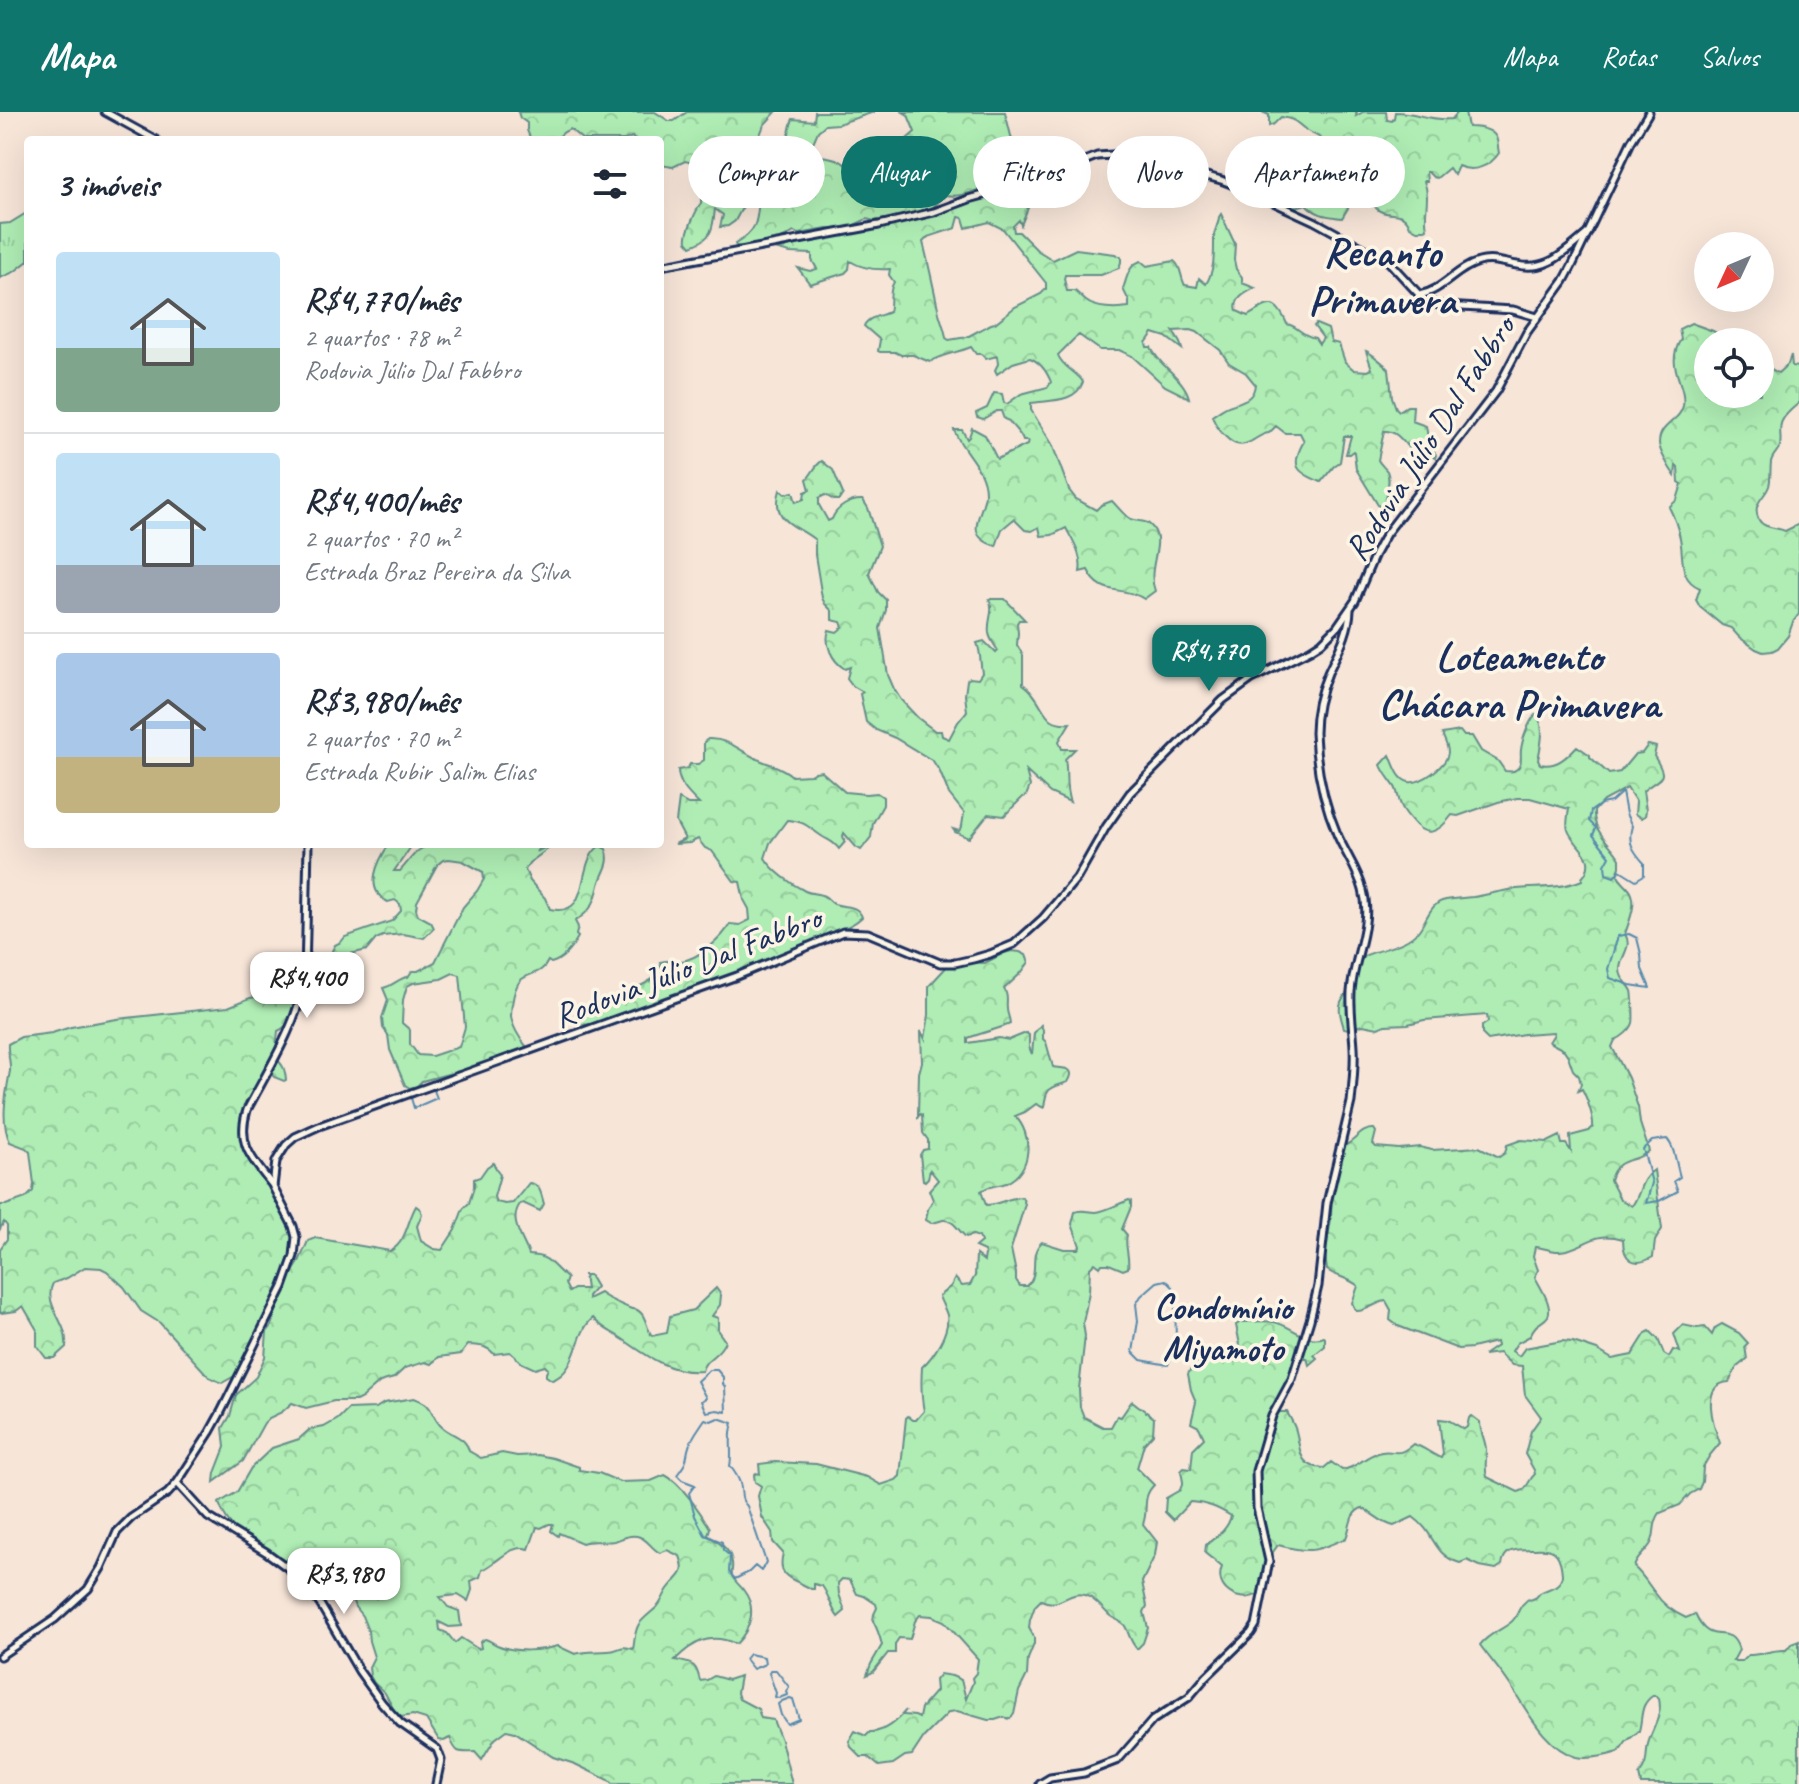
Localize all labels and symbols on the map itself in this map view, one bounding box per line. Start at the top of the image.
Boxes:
district label: Recanto Primavera [1308,226,1459,327]
north arrow [1694,232,1774,312]
street label: Rodovia Júlio Dal Fabbro [1334,305,1527,569]
pin: R$4,770 [1135,625,1283,693]
district label: Loteamento Chácara Primavera [1378,630,1663,731]
street label: Rodovia Júlio Dal Fabbro [548,894,831,1037]
pin: R$4,400 [233,952,381,1020]
district label: Condomínio Miyamoto [1154,1284,1295,1371]
pin: R$3,980 [270,1548,418,1616]

